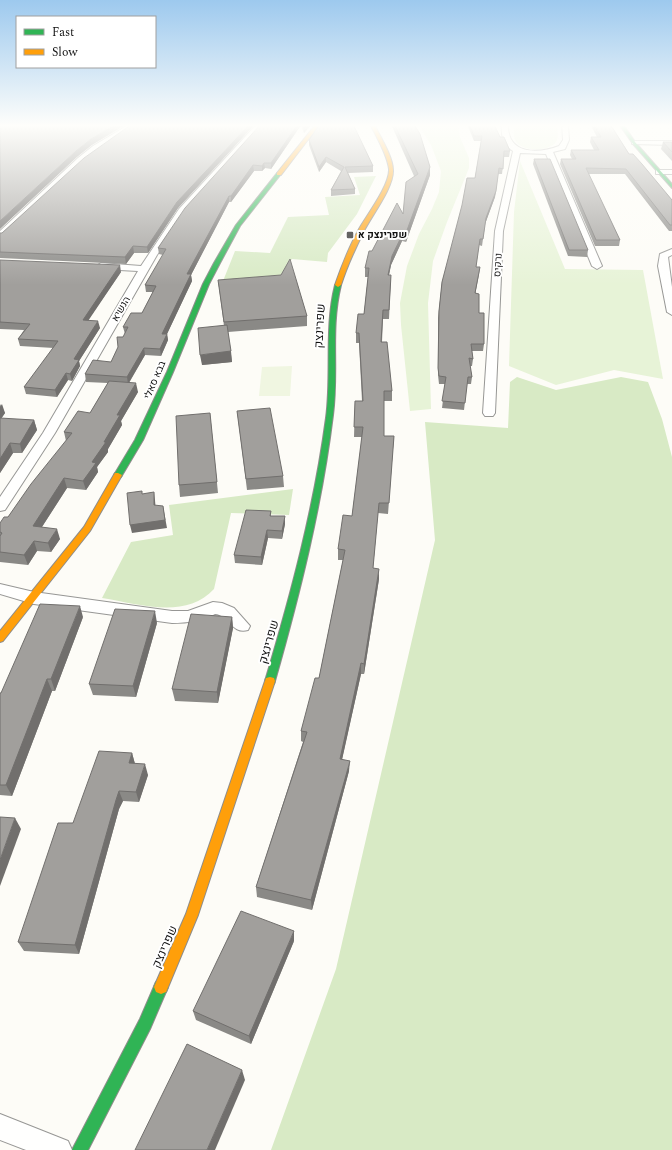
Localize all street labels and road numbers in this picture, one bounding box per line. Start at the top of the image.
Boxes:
street label: נרקיס [489,253,507,277]
street label: הנשיא [107,293,135,325]
street label: שפרינצק [309,303,331,349]
street label: בבא סאלי [140,358,171,402]
street label: שפרינצק [254,618,284,666]
street label: שפרינצק [147,923,183,971]

